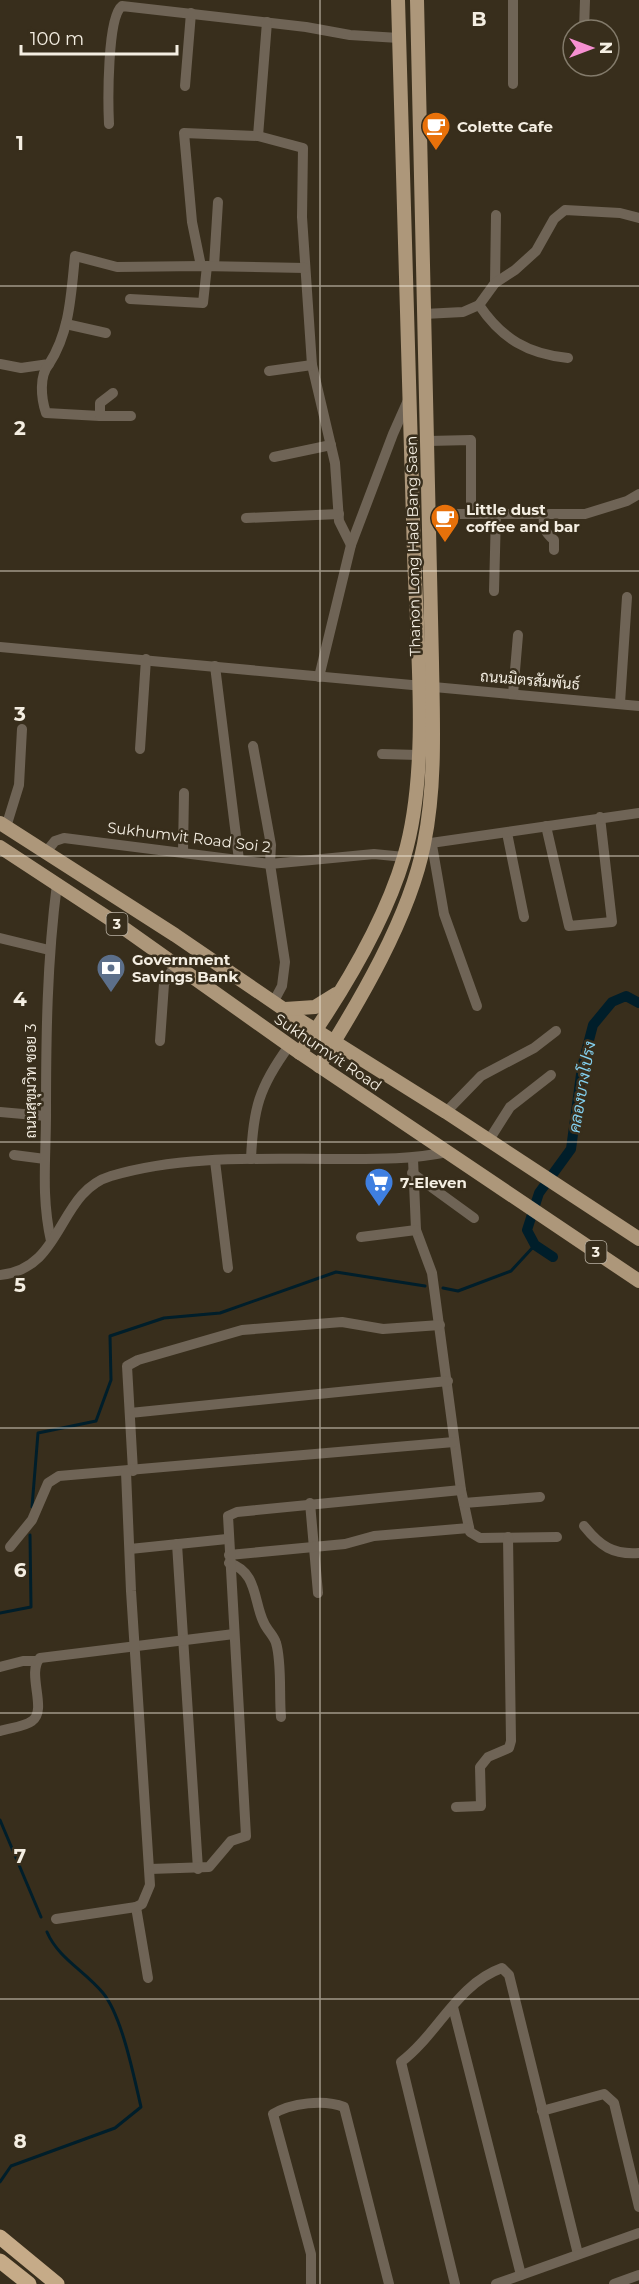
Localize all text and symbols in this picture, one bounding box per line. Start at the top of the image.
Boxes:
text: B [471,7,487,31]
scale bar [21,18,177,56]
north arrow [561,18,621,78]
text: 100 m [30,28,84,50]
text: N [596,42,615,54]
cafe icon: Colette Cafe [420,110,452,152]
place label: Colette Cafe [457,117,553,136]
text: 1 [16,131,24,155]
text: 2 [14,416,26,440]
street label: Thanon Long Had Bang Saen [402,436,424,656]
place label: Little dust coffee and bar [466,500,580,536]
cafe icon: Little dust coffee and bar [429,502,461,544]
street label: ถนนมิตรสัมพันธ์ [479,666,581,694]
text: 3 [13,702,26,726]
street label: Sukhumvit Road Soi 2 [106,818,272,856]
road number: 3 [106,913,128,935]
place label: Government Savings Bank [132,950,238,986]
bank icon: Government Savings Bank [95,952,127,994]
text: 4 [13,987,27,1011]
street label: Sukhumvit Road [271,1009,385,1095]
street label: ถนนสุขุมวิท ซอย 3 [21,1023,42,1139]
water label: คลองบางโปรง [563,1039,599,1134]
supermarket icon: 7-Eleven [363,1166,395,1208]
place label: 7-Eleven [400,1173,467,1192]
road number: 3 [586,1241,606,1263]
text: 5 [14,1273,26,1297]
text: 6 [14,1558,27,1582]
text: 7 [14,1844,26,1868]
text: 8 [13,2129,27,2153]

